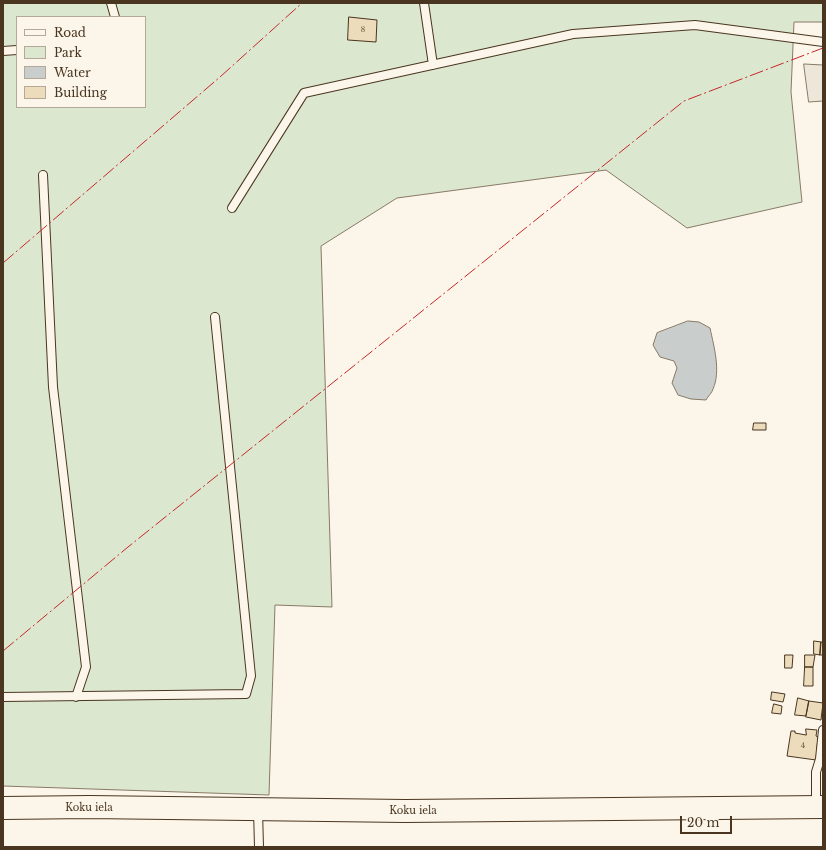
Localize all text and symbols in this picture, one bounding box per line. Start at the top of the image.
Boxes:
legend [16,16,146,108]
text: Road [54,25,86,40]
house number: 8 [361,25,365,35]
text: Park [54,45,82,60]
text: Water [54,65,91,80]
text: Building [54,85,107,100]
house number: 4 [801,741,805,751]
street label: Koku iela [65,802,113,814]
street label: Koku iela [389,805,437,817]
scale bar [682,808,734,834]
text: 20 m [687,815,719,830]

